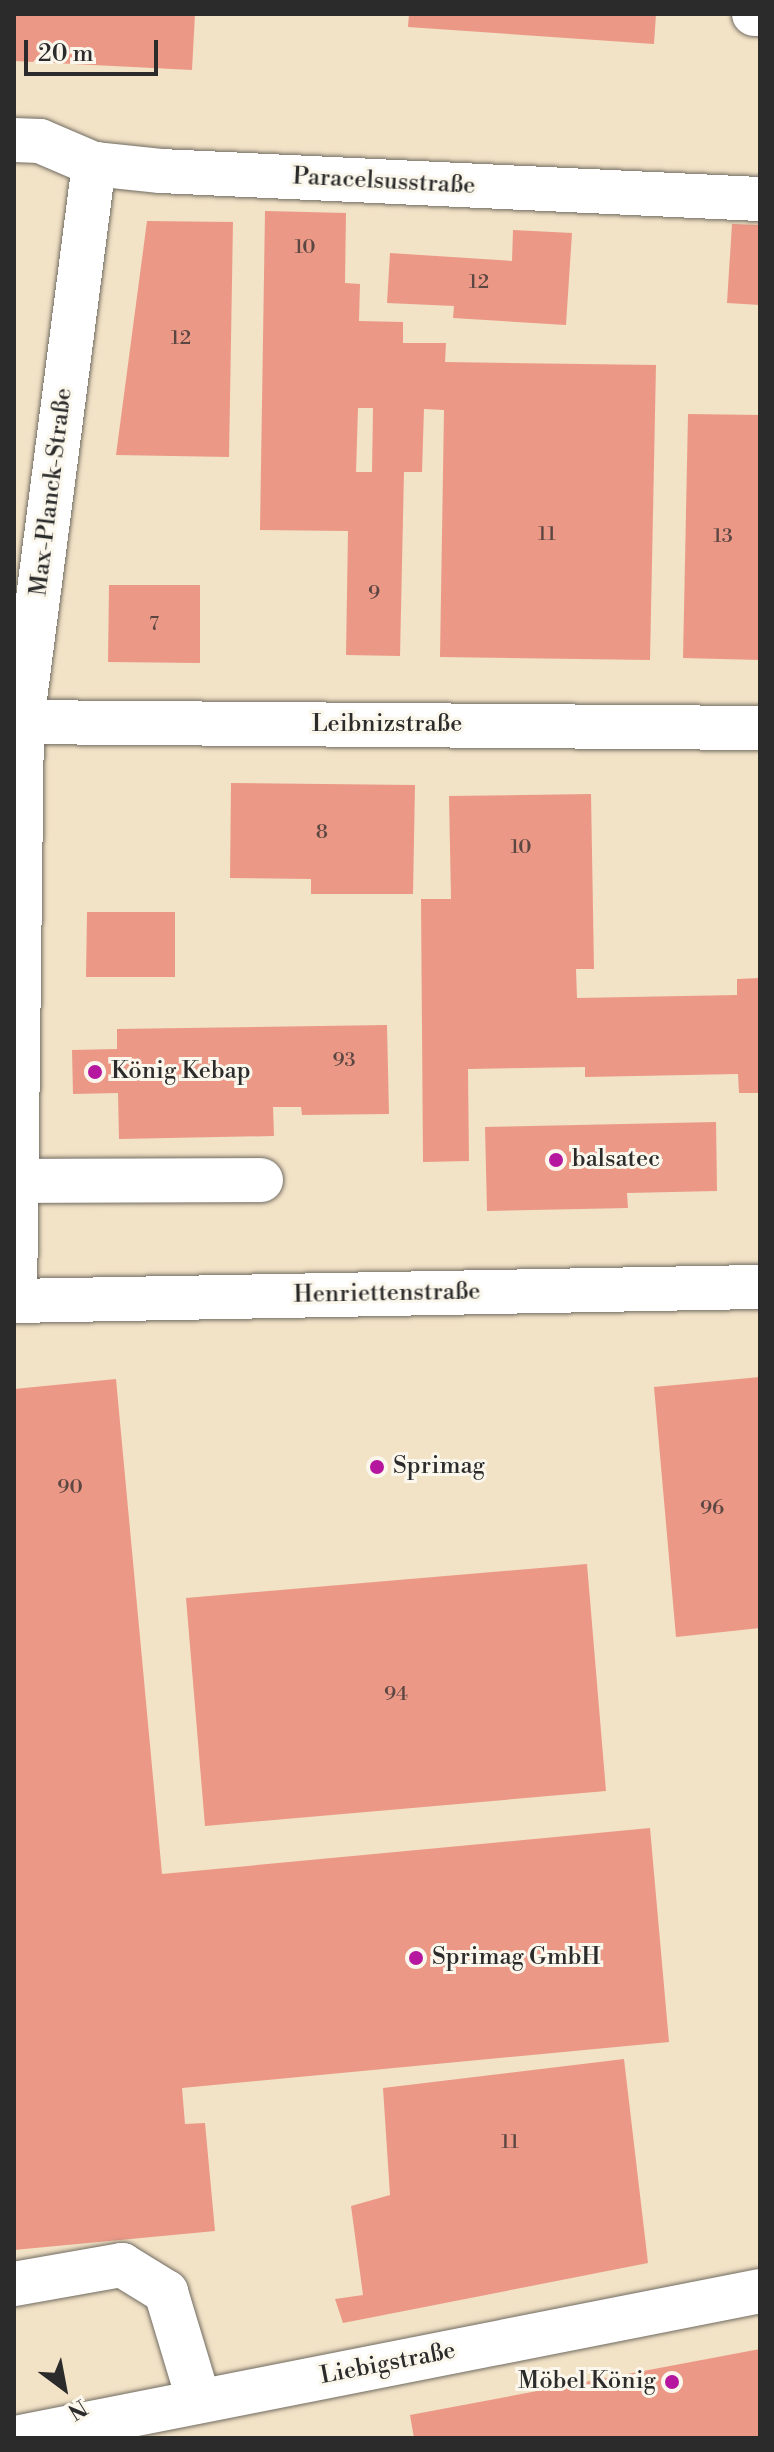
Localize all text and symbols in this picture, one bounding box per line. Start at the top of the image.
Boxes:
scale bar [28,24,162,74]
text: 20 m [38,39,94,69]
street label: Paracelsusstraße [292,163,476,201]
house number: 10 [294,235,316,259]
house number: 12 [469,270,489,294]
house number: 12 [171,326,191,350]
street label: Max-Planck-Straße [25,386,79,598]
house number: 11 [538,522,556,546]
house number: 13 [713,524,733,548]
house number: 9 [368,581,380,605]
house number: 7 [149,612,159,636]
street label: Leibnizstraße [312,711,462,739]
house number: 8 [316,820,328,844]
house number: 10 [510,835,532,859]
house number: 93 [332,1048,356,1072]
place label: König Kebap [111,1058,251,1086]
marker: König Kebap [86,1063,104,1081]
place label: balsatec [572,1146,660,1174]
marker: balsatec [547,1151,565,1169]
street label: Henriettenstraße [293,1278,481,1310]
place label: Sprimag [393,1453,485,1481]
marker: Sprimag [368,1458,386,1476]
house number: 90 [57,1475,83,1499]
house number: 96 [700,1496,724,1520]
house number: 94 [384,1682,408,1706]
place label: Sprimag GmbH [432,1944,601,1972]
marker: Sprimag GmbH [407,1949,425,1967]
house number: 11 [501,2130,519,2154]
street label: Liebigstraße [318,2337,458,2391]
north arrow [24,2348,104,2428]
place label: Möbel König [518,2368,656,2396]
marker: Möbel König [663,2373,681,2391]
text: N [62,2393,92,2425]

